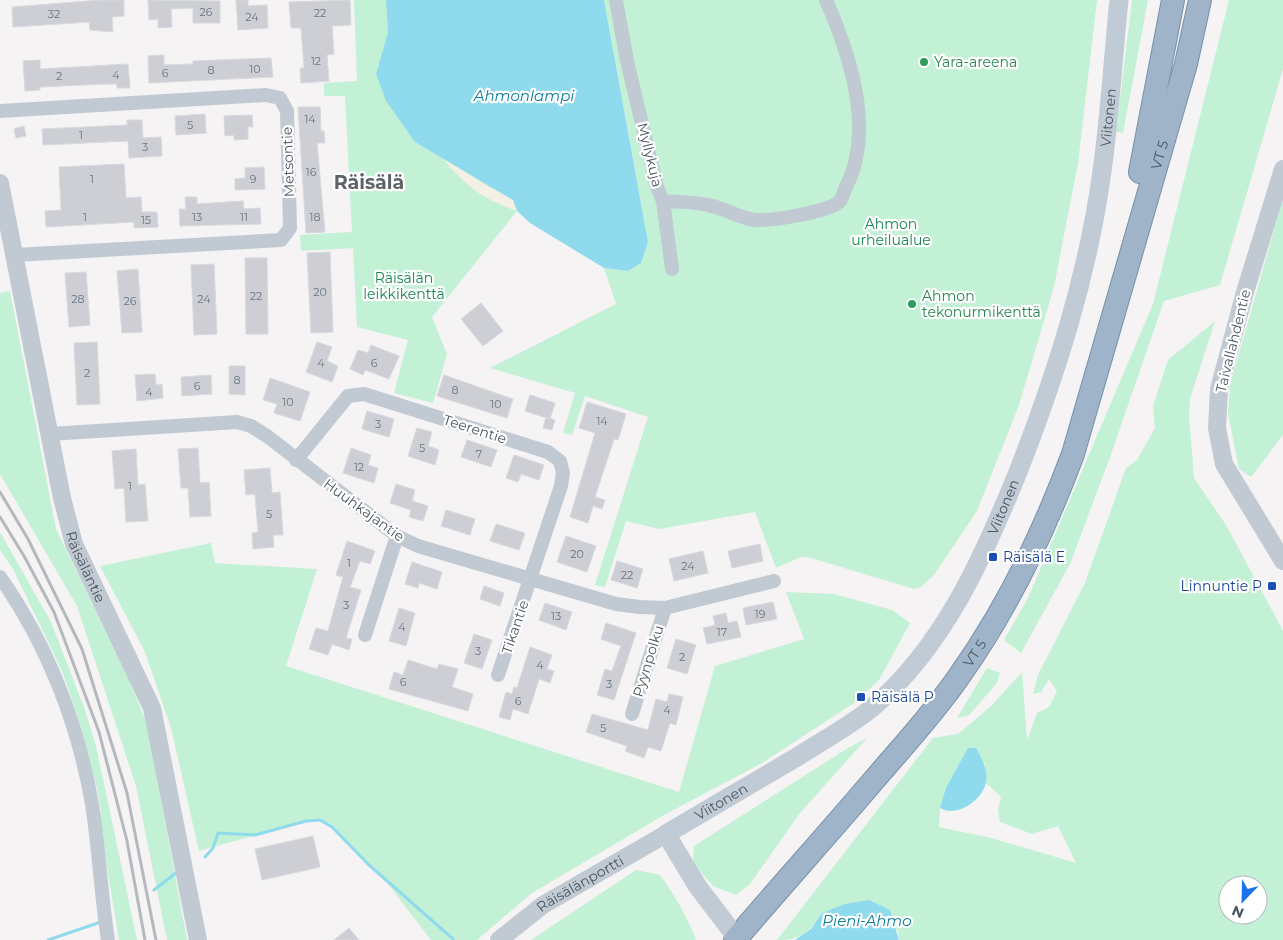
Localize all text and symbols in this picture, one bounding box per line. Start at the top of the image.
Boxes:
house number: 26 [200,5,213,19]
house number: 22 [314,6,326,20]
house number: 32 [48,7,60,21]
house number: 24 [245,10,259,24]
place label: Yara-areena [934,53,1017,71]
house number: 12 [311,54,321,68]
marker: Yara-areena [918,56,930,68]
house number: 10 [249,62,261,76]
house number: 8 [207,63,215,77]
house number: 6 [162,66,169,80]
house number: 4 [112,68,120,82]
house number: 2 [56,69,62,83]
water label: Ahmonlampi [473,86,575,105]
street label: Viitonen [1096,88,1120,148]
house number: 14 [304,112,316,126]
house number: 5 [187,118,193,132]
street label: Myllykuja [633,121,667,189]
street label: Metsontie [278,126,298,198]
house number: 1 [79,128,83,142]
street label: VT 5 [1147,138,1172,172]
house number: 3 [142,140,148,154]
house number: 16 [306,165,317,179]
district label: Räisälä [334,171,404,194]
house number: 1 [90,172,94,186]
house number: 9 [250,172,257,186]
house number: 1 [83,210,87,224]
house number: 13 [192,210,202,224]
house number: 11 [240,210,248,224]
house number: 18 [310,210,321,224]
house number: 15 [141,213,151,227]
park label: Ahmon urheilualue [851,215,931,249]
park label: Räisälän leikkikenttä [363,269,445,303]
house number: 20 [313,285,327,299]
place label: Ahmon tekonurmikenttä [922,287,1041,321]
street label: Taivallahdentie [1211,287,1255,395]
house number: 22 [250,289,262,303]
house number: 28 [71,292,85,306]
house number: 24 [197,292,211,306]
house number: 26 [124,294,137,308]
marker: Ahmon tekonurmikenttä [906,298,918,310]
house number: 4 [317,356,325,370]
house number: 6 [371,356,378,370]
house number: 2 [84,366,90,380]
house number: 8 [233,373,241,387]
house number: 6 [194,379,201,393]
house number: 8 [451,383,459,397]
house number: 4 [145,385,153,399]
house number: 10 [282,395,294,409]
house number: 10 [490,397,502,411]
street label: Teerentie [441,410,509,448]
house number: 14 [596,414,608,428]
house number: 3 [375,417,381,431]
house number: 5 [419,441,425,455]
house number: 7 [476,447,482,461]
house number: 12 [354,460,364,474]
street label: Huuhkajantie [320,475,408,545]
street label: Viitonen [984,477,1023,538]
house number: 1 [128,479,132,493]
house number: 5 [266,507,272,521]
street label: Räisäläntie [62,529,110,605]
house number: 20 [570,547,584,561]
place label: Räisälä E [1003,548,1065,566]
marker: Räisälä E [987,551,999,563]
house number: 1 [347,556,351,570]
house number: 24 [681,559,695,573]
house number: 22 [621,568,633,582]
place label: Linnuntie P [1181,577,1262,595]
marker: Linnuntie P [1266,580,1278,592]
house number: 3 [343,598,349,612]
street label: Tikantie [497,598,533,656]
house number: 19 [755,607,766,621]
house number: 13 [551,609,561,623]
house number: 4 [398,620,406,634]
street label: Pyynpolku [629,623,667,699]
house number: 17 [717,625,727,639]
street label: VT 5 [959,636,990,671]
house number: 3 [475,644,481,658]
house number: 2 [679,650,685,664]
house number: 4 [536,658,544,672]
house number: 6 [400,675,407,689]
house number: 3 [606,677,612,691]
place label: Räisälä P [871,688,934,706]
marker: Räisälä P [855,691,867,703]
house number: 6 [515,694,522,708]
house number: 4 [663,703,671,717]
house number: 5 [600,721,606,735]
street label: Viitonen [691,779,751,824]
street label: Räisälänportti [533,851,627,916]
north arrow [1218,875,1268,925]
text: N [1229,901,1247,922]
water label: Pieni-Ahmo [822,911,912,930]

